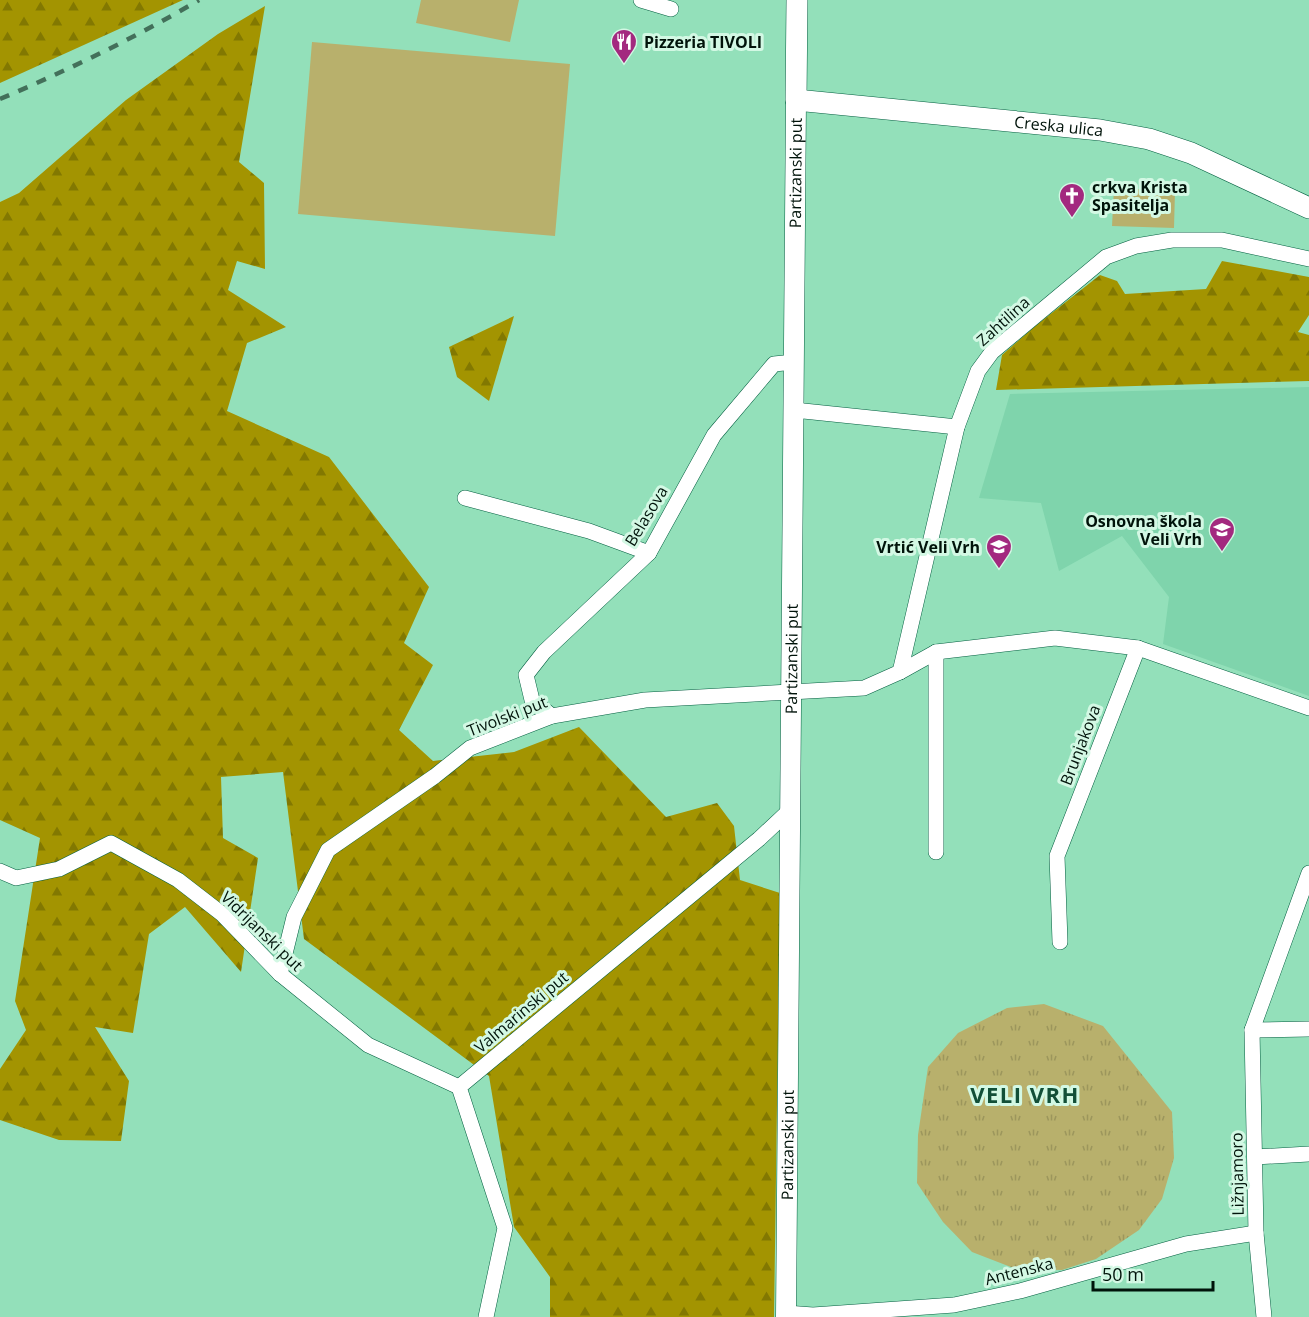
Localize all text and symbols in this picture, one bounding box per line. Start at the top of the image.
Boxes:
restaurant icon: Pizzeria TIVOLI [609,27,639,65]
place label: Pizzeria TIVOLI [644,31,762,53]
street label: Creska ulica [1013,111,1104,141]
street label: Partizanski put [784,117,807,228]
place label: crkva Krista Spasitelja [1092,176,1188,216]
church icon: crkva Krista Spasitelja [1057,181,1087,219]
street label: Zahtilina [972,291,1034,351]
street label: Belasova [619,482,673,550]
place label: Osnovna škola Veli Vrh [1085,510,1202,550]
school or university icon: Osnovna škola Veli Vrh [1207,515,1237,553]
school or university icon: Vrtić Veli Vrh [984,532,1014,570]
place label: Vrtić Veli Vrh [876,536,980,558]
street label: Partizanski put [780,603,803,714]
street label: Tivolski put [464,691,550,741]
street label: Brunjakova [1055,702,1105,788]
street label: Vidrijanski put [216,886,308,976]
street label: Valmarinski put [469,966,573,1058]
district label: VELI VRH [970,1079,1080,1109]
street label: Partizanski put [776,1089,799,1200]
street label: Ližnjamoro [1225,1132,1249,1216]
street label: Antenska [983,1252,1055,1290]
scale bar [1093,1254,1213,1292]
text: 50 m [1102,1262,1144,1286]

